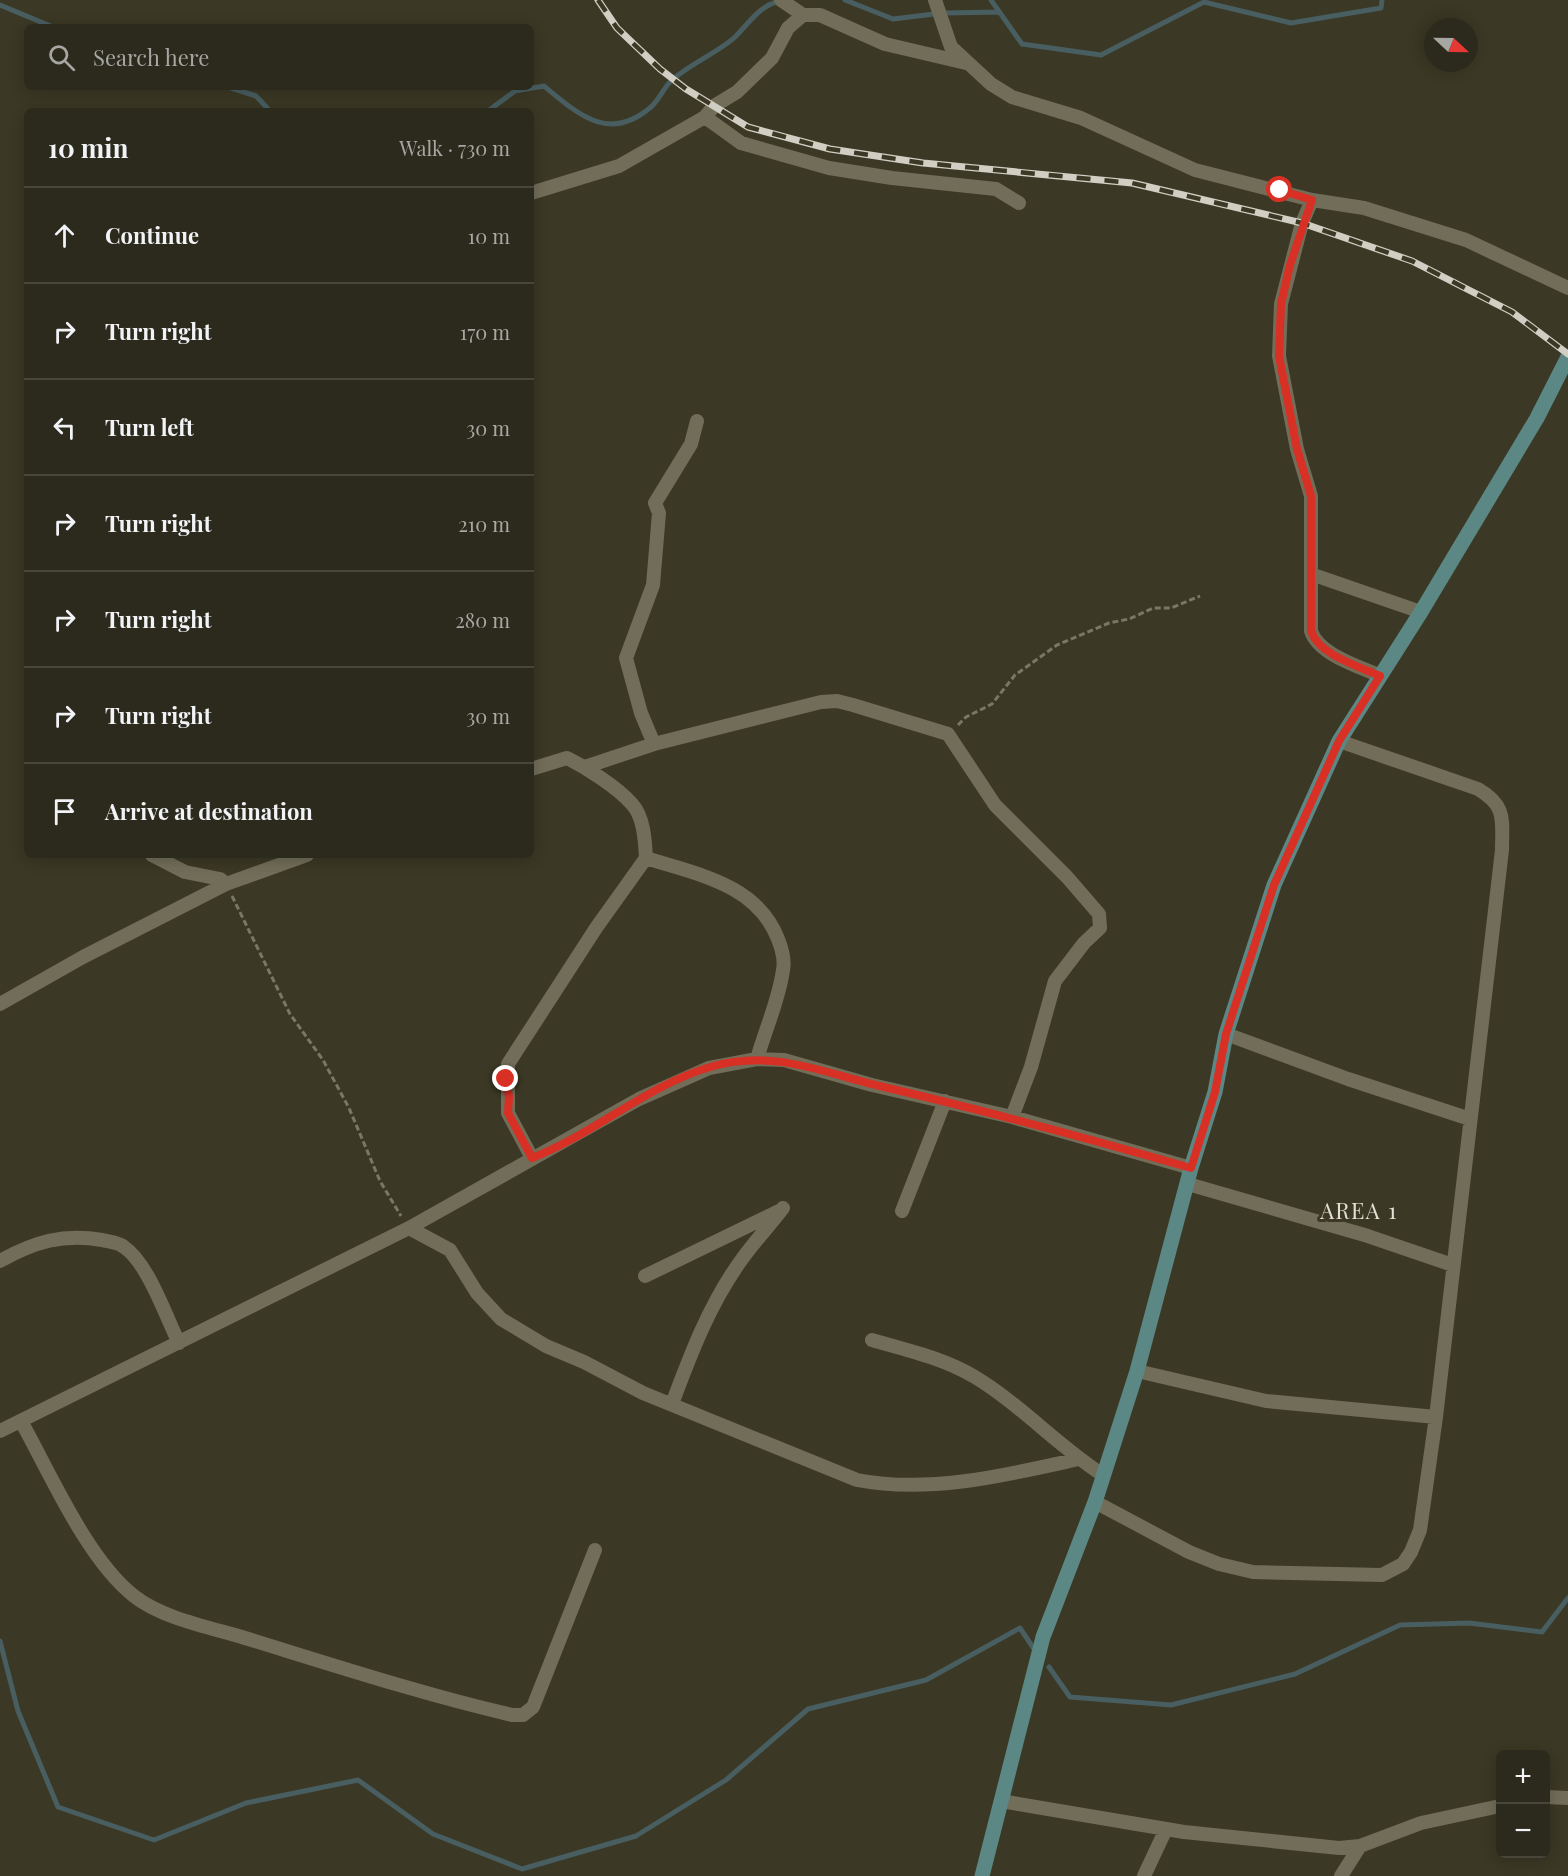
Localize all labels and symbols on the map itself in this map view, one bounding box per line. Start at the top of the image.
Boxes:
north arrow [1424,18,1478,72]
route start [1266,176,1292,202]
route end [492,1065,518,1091]
district label: AREA 1 [1319,1195,1398,1225]

